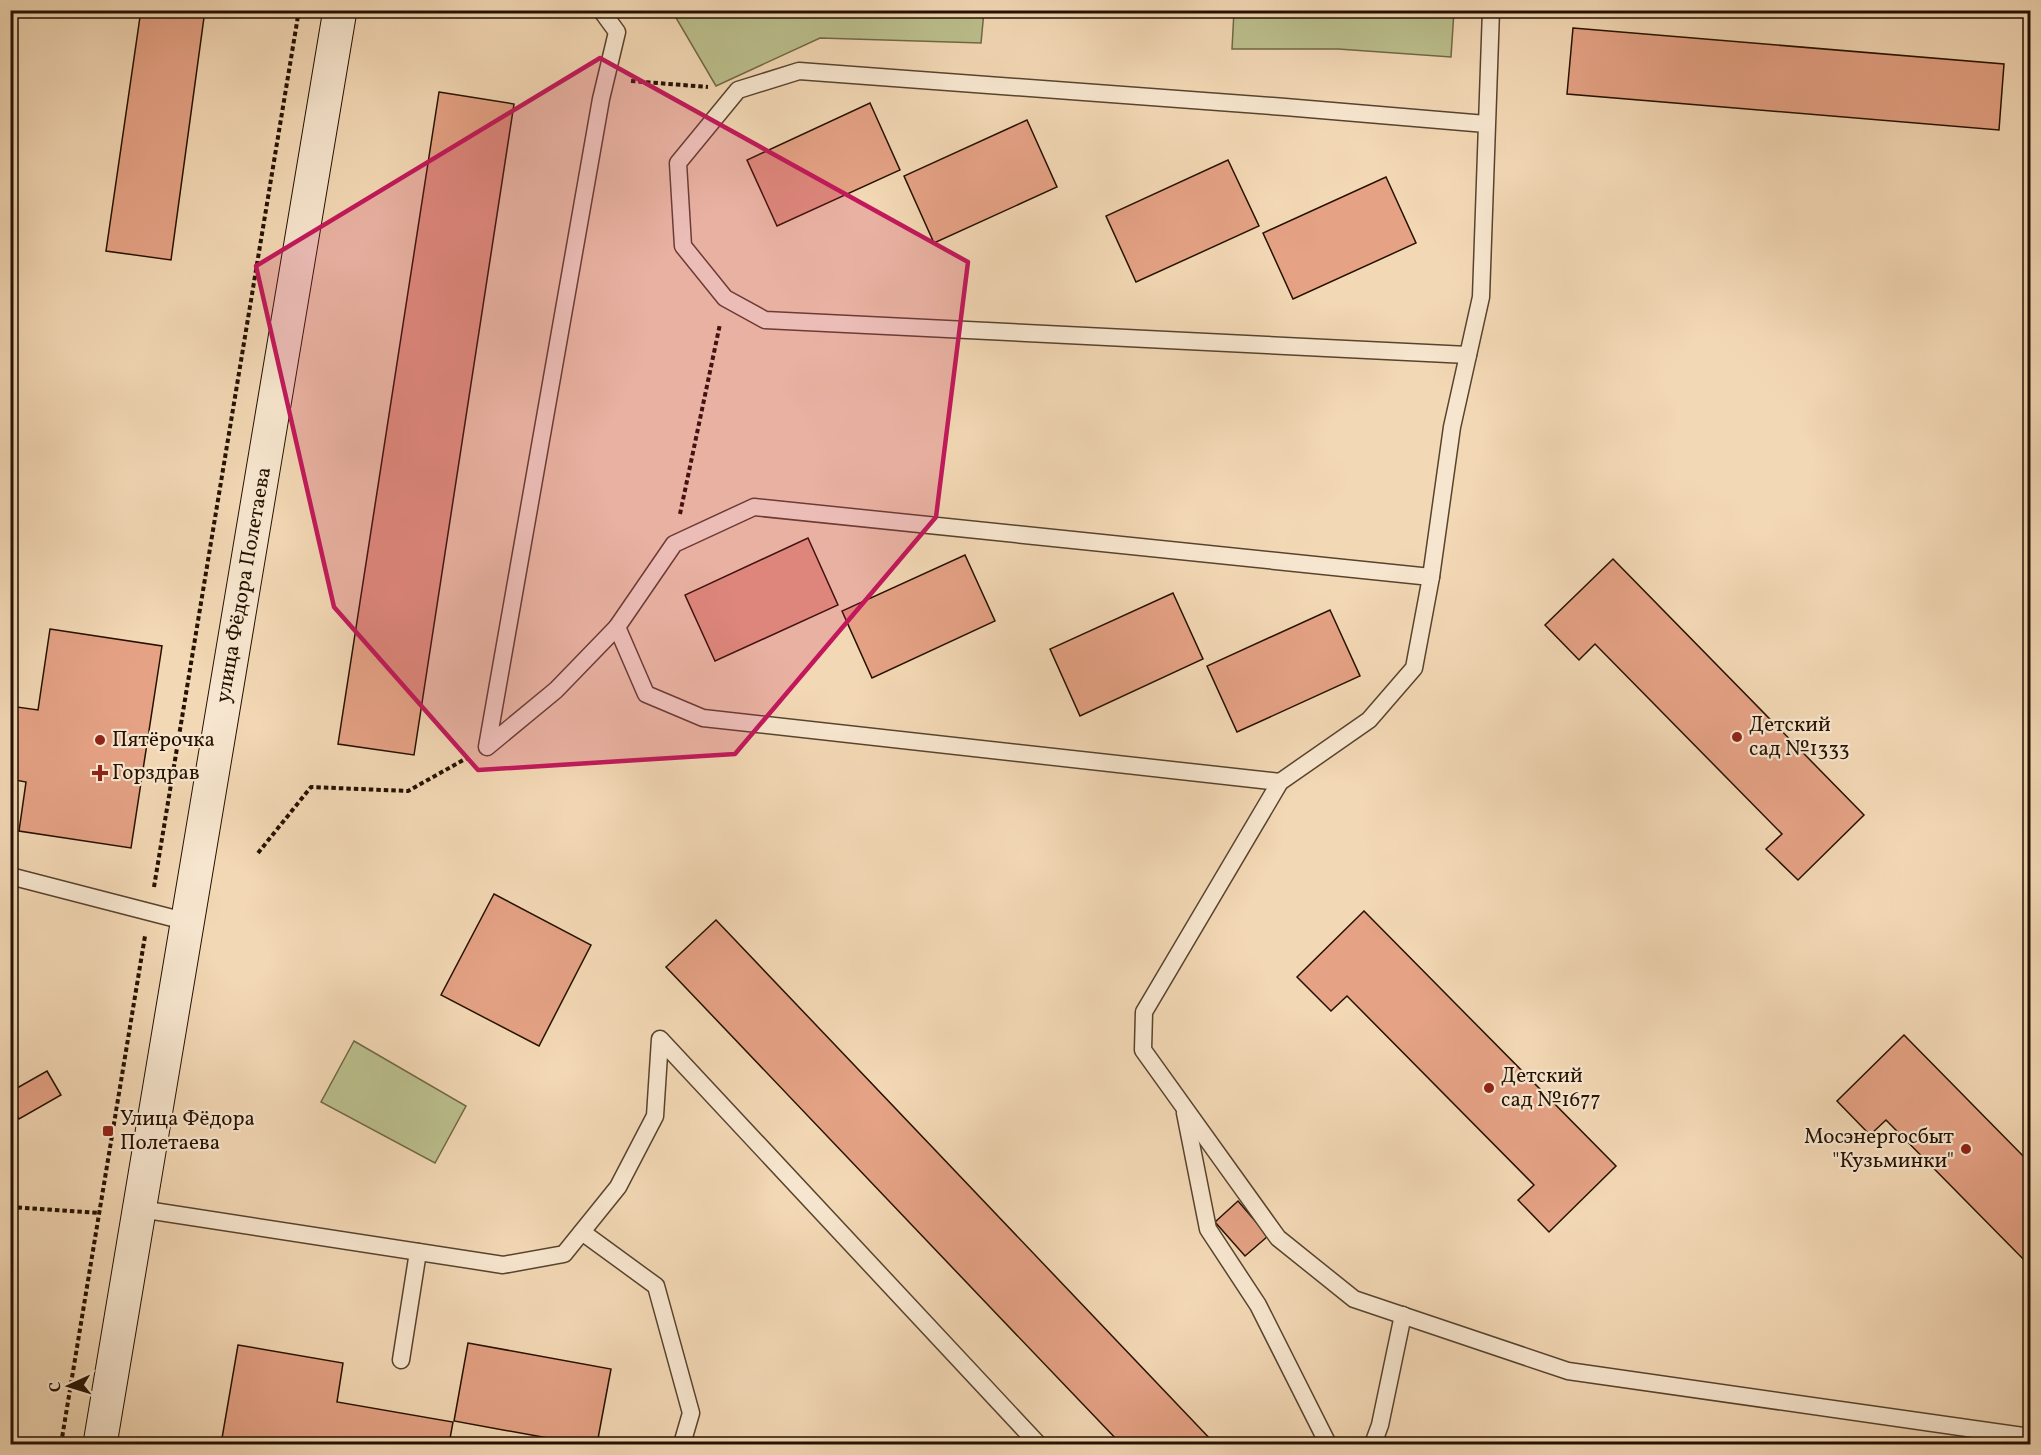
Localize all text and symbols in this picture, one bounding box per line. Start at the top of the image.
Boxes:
street label: улица Фёдора Полетаева [209,465,279,705]
place label: Детский сад №1333 [1749,711,1850,764]
place label: Пятёрочка [112,726,215,755]
marker: Детский сад №1333 [1730,730,1744,744]
marker: Пятёрочка [93,733,107,747]
place label: Горздрав [112,759,200,788]
marker: Горздрав [93,766,107,780]
place label: Детский сад №1677 [1501,1062,1601,1115]
marker: Детский сад №1677 [1482,1081,1496,1095]
place label: Улица Фёдора Полетаева [120,1105,255,1158]
place label: Мосэнергосбыт "Кузьминки" [1804,1123,1954,1176]
marker: Улица Фёдора Полетаева [101,1124,115,1138]
marker: Мосэнергосбыт "Кузьминки" [1959,1142,1973,1156]
north arrow [39,1356,99,1416]
text: С [45,1381,67,1393]

